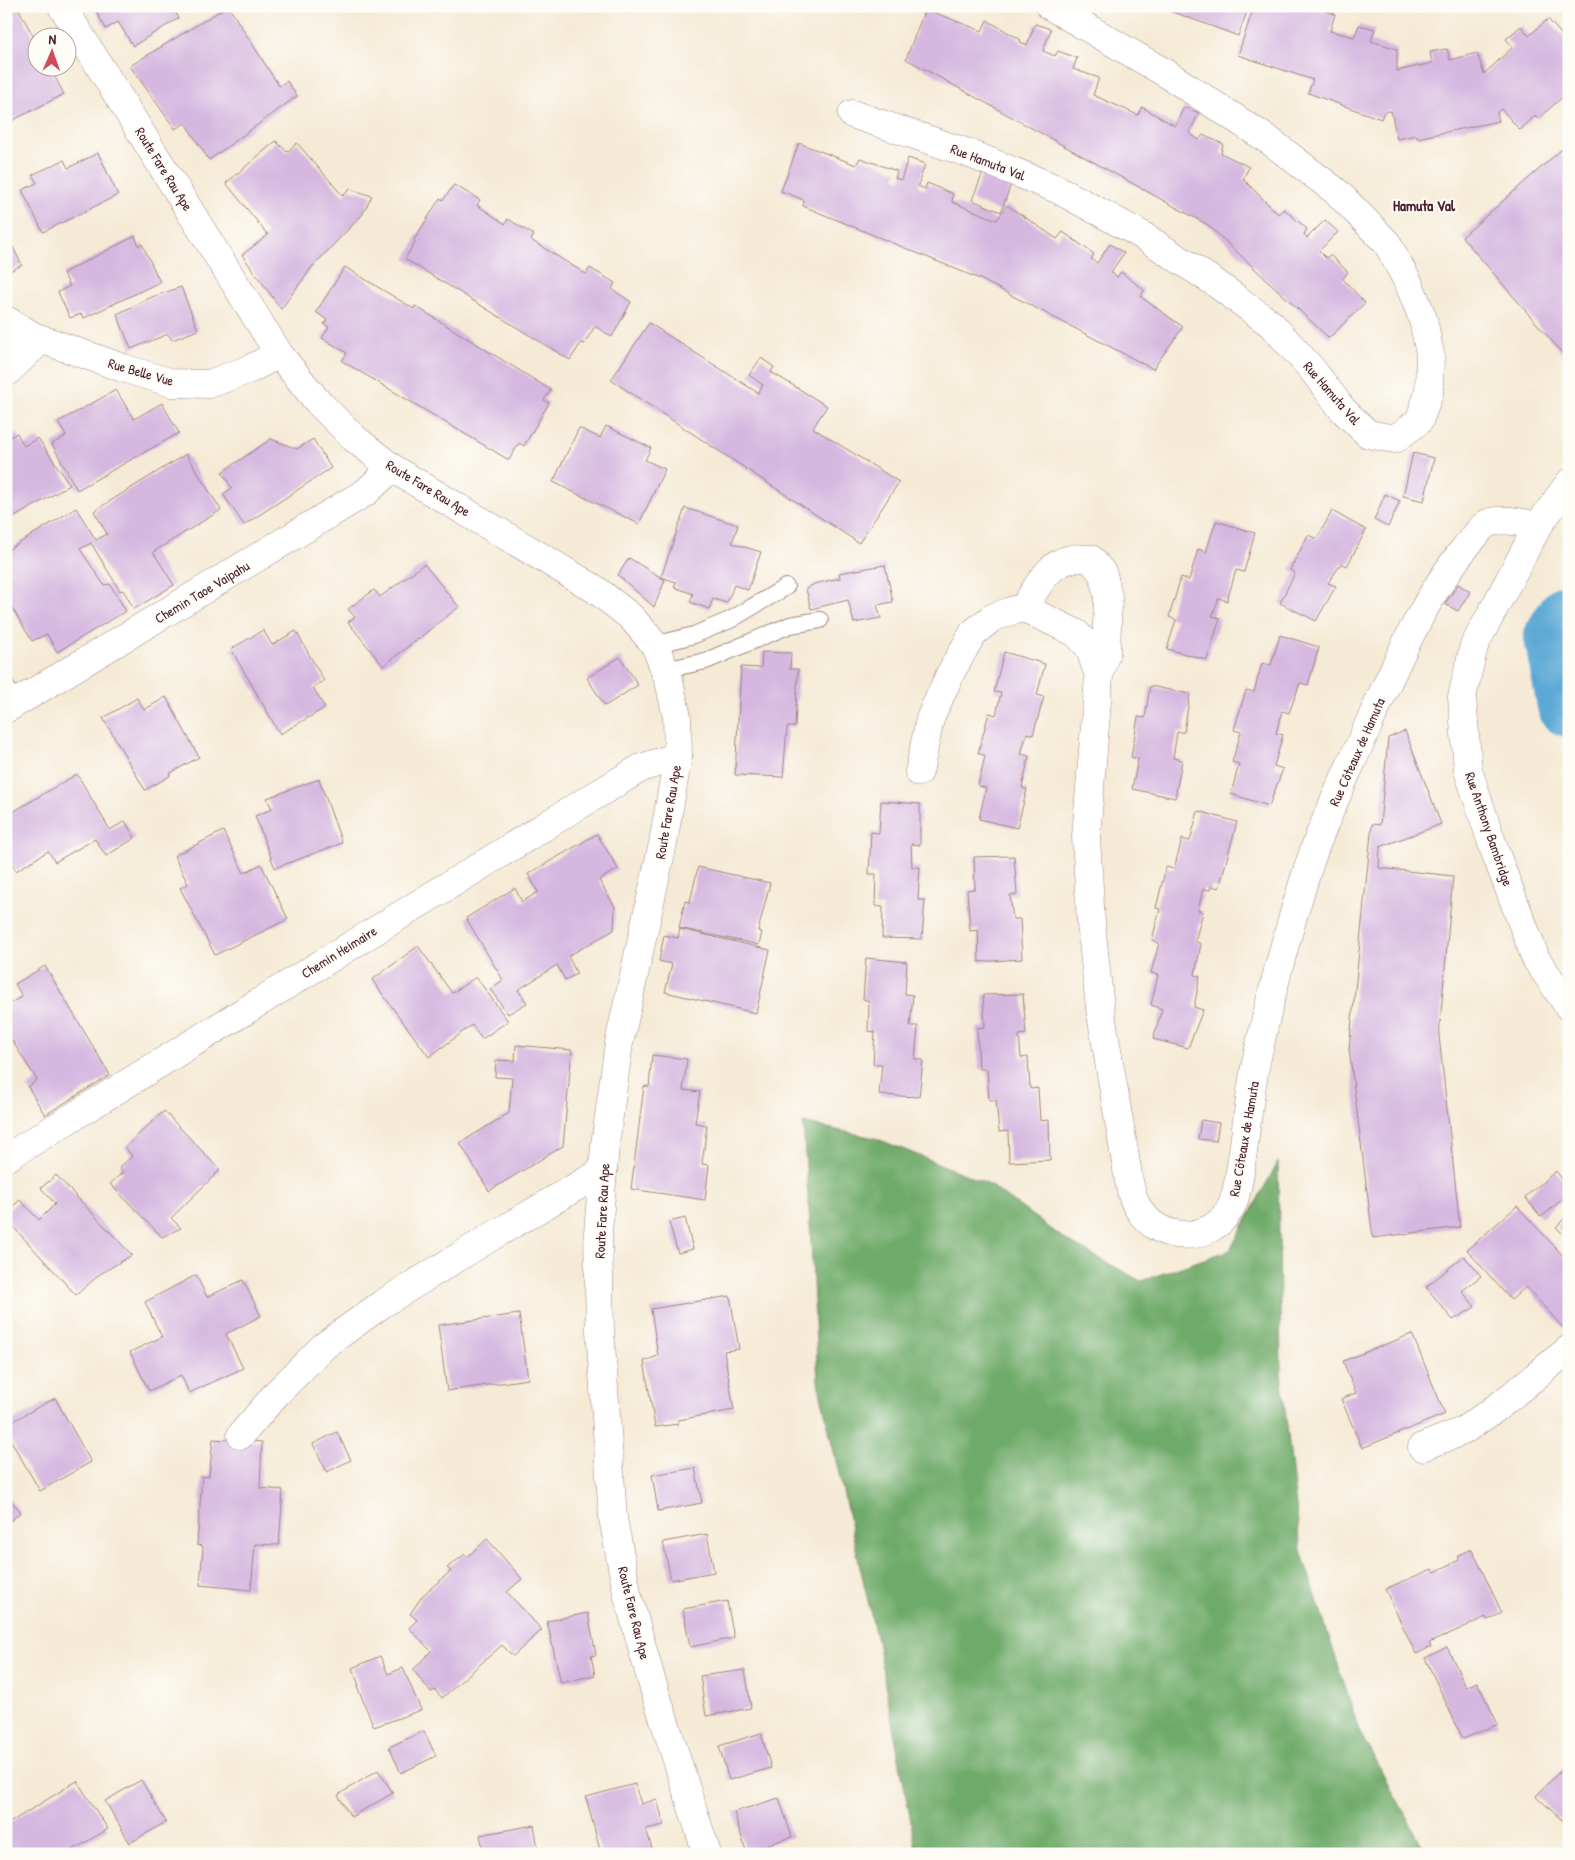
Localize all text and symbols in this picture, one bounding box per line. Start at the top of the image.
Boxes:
north arrow [28,28,78,78]
text: N [48,29,57,48]
street label: Route Fare Rau Ape [130,123,198,215]
street label: Rue Hamuta Val [948,139,1028,185]
district label: Hamuta Val [1393,195,1456,216]
street label: Rue Belle Vue [106,353,177,390]
street label: Rue Hamuta Val [1299,357,1365,429]
street label: Route Fare Rau Ape [382,455,474,521]
street label: Chemin Taoe Vaipahu [151,556,253,628]
street label: Rue Côteaux de Hamuta [1324,694,1389,809]
street label: Route Fare Rau Ape [650,763,686,861]
street label: Rue Anthony Bambridge [1460,769,1518,889]
street label: Chemin Heimaire [297,921,380,982]
street label: Rue Côteaux de Hamuta [1224,1079,1263,1198]
street label: Route Fare Rau Ape [590,1163,614,1259]
street label: Route Fare Rau Ape [613,1564,655,1662]

